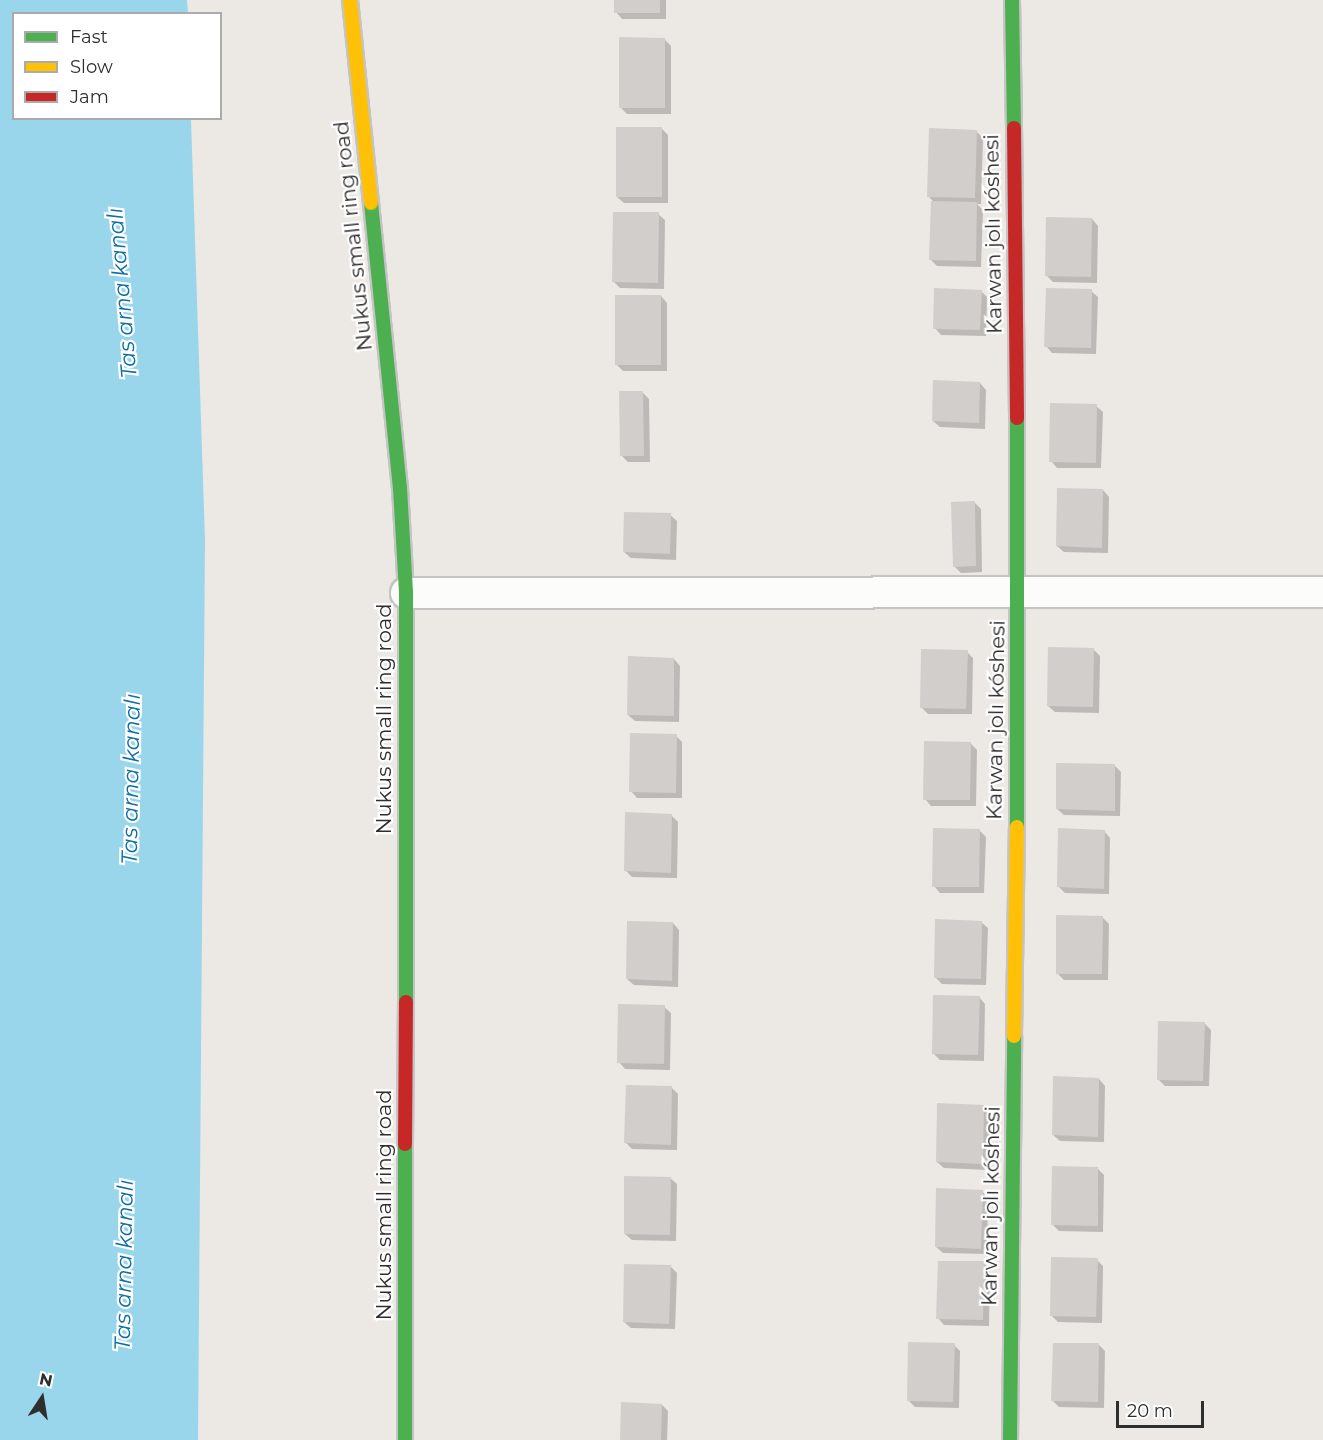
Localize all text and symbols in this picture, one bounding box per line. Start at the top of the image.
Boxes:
legend [12,12,222,120]
text: Fast [70,26,108,48]
text: Slow [70,56,113,78]
text: Jam [70,86,109,108]
street label: Nukus small ring road [328,120,378,352]
street label: Karwan jolı kóshesi [979,134,1007,334]
water label: Tas arna kanalı [101,207,143,379]
street label: Nukus small ring road [371,604,397,834]
street label: Karwan jolı kóshesi [982,620,1010,820]
water label: Tas arna kanalı [116,693,146,865]
street label: Nukus small ring road [371,1090,397,1320]
street label: Karwan jolı kóshesi [977,1106,1005,1306]
water label: Tas arna kanalı [109,1179,139,1351]
north arrow [12,1368,72,1428]
text: N [38,1369,54,1391]
scale bar [1119,1389,1208,1427]
text: 20 m [1127,1400,1173,1422]

